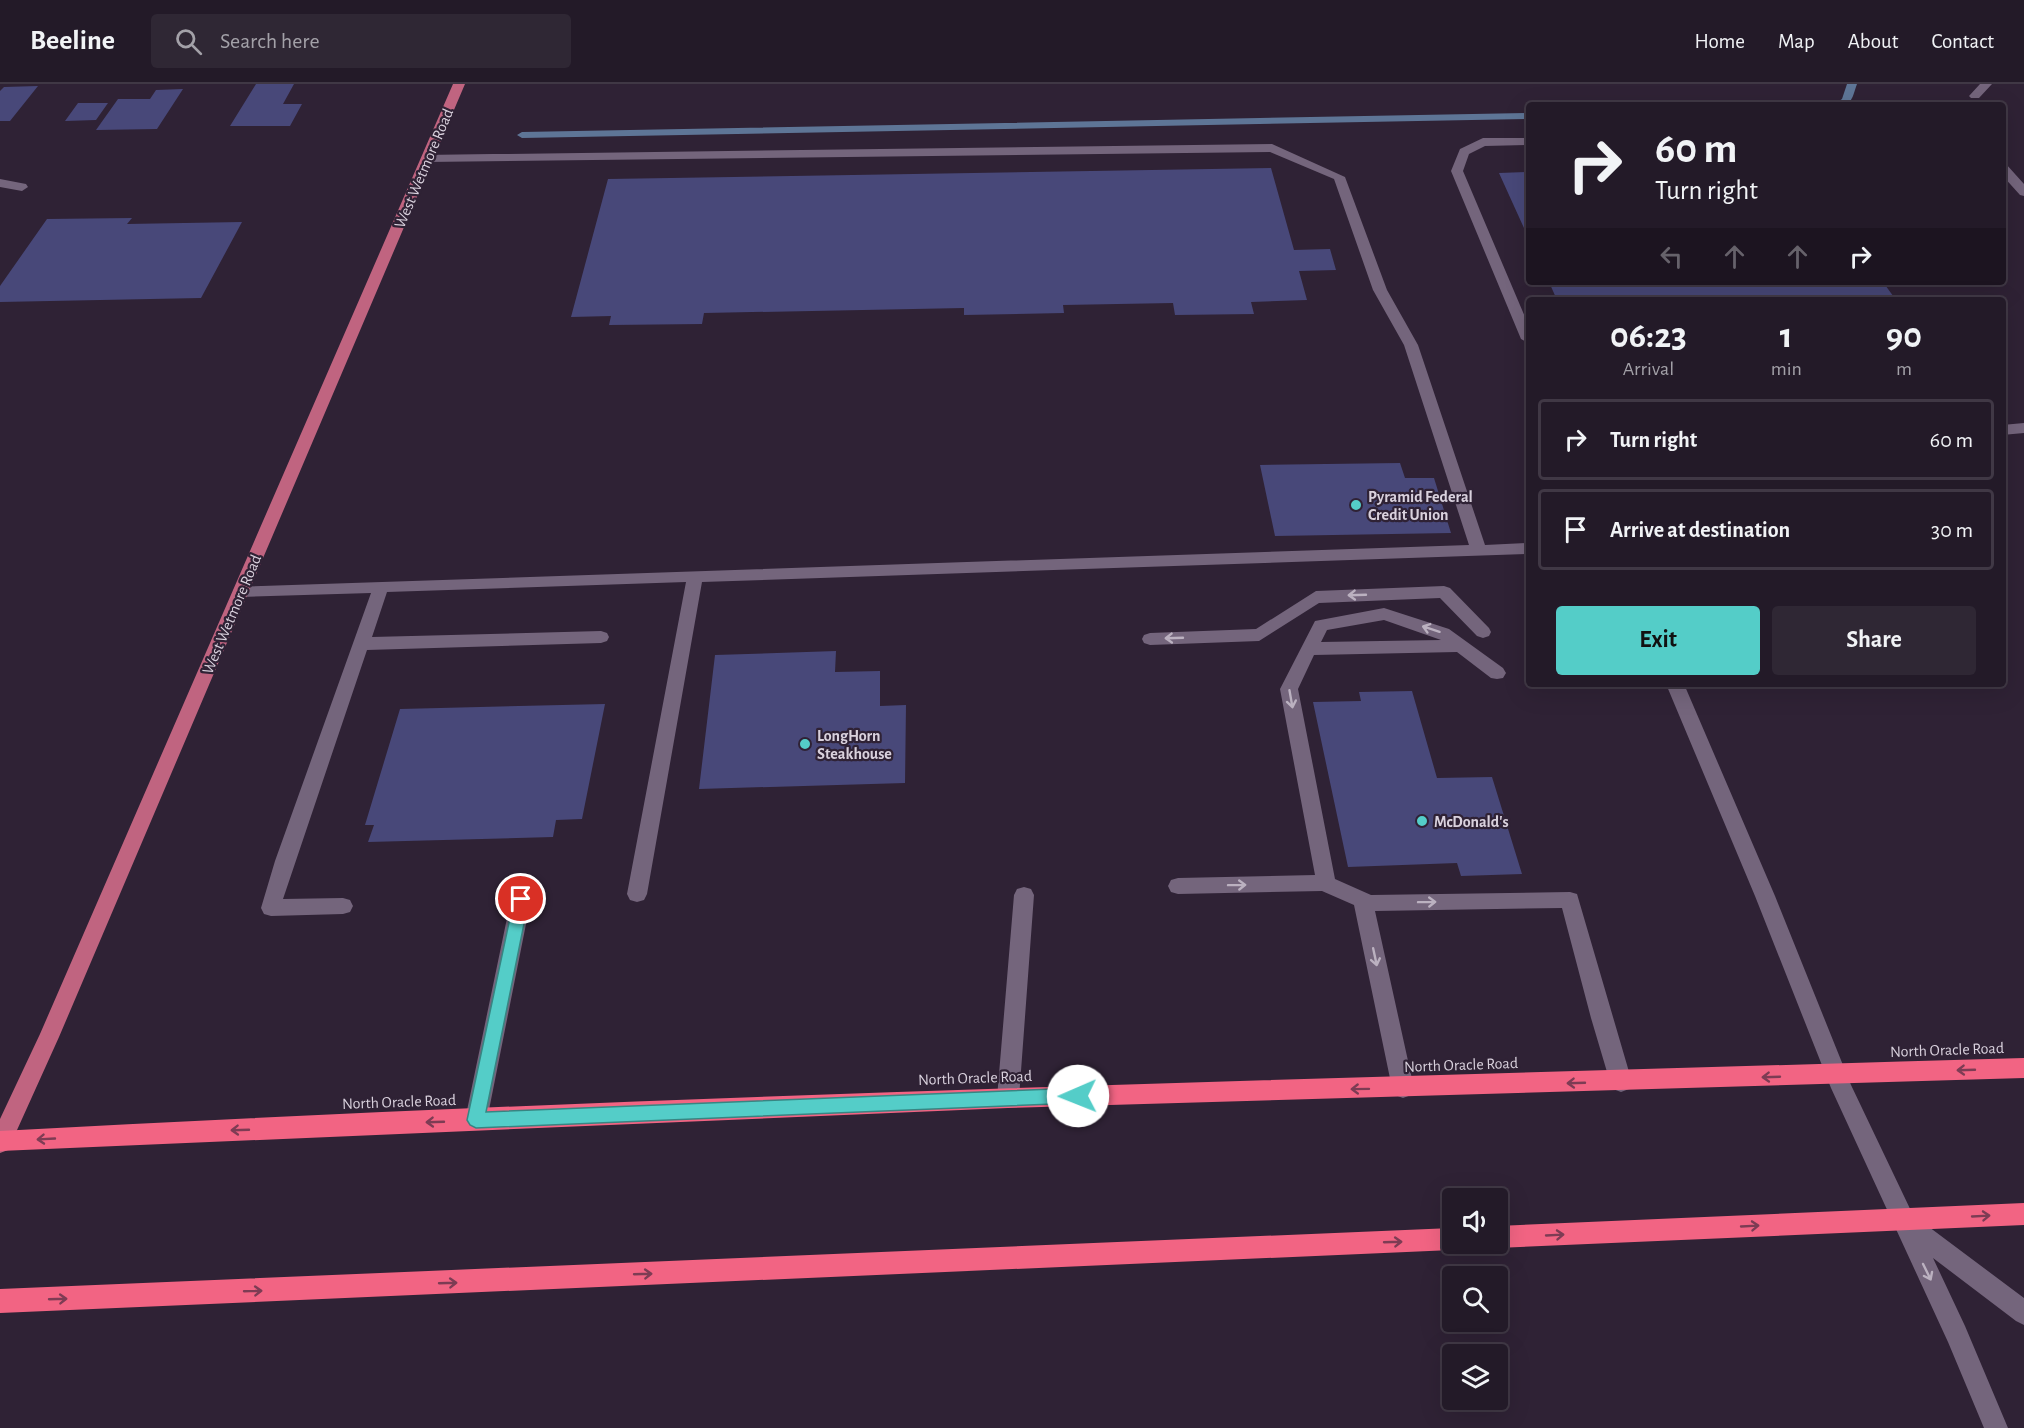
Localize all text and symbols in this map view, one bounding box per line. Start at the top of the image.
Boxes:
search box [151,14,571,68]
icon: search [172,25,205,58]
text: Beeline [30,27,115,55]
text: Search here [220,30,320,52]
text: Home [1694,31,1745,52]
text: Map [1778,31,1815,52]
text: About [1848,31,1898,52]
text: Contact [1931,31,1994,52]
street label: West Wetmore Road [392,106,456,231]
icon: right [1556,126,1634,204]
text: 60 m [1655,128,1737,170]
text: Turn right [1655,177,1758,204]
icon: left [1655,240,1688,273]
icon: ahead [1718,240,1751,273]
icon: ahead [1781,240,1814,273]
icon: right [1844,240,1877,273]
text: 06:23 [1610,318,1687,354]
text: 1 [1780,318,1793,354]
text: 90 [1886,318,1922,354]
text: Arrival [1623,359,1674,379]
text: min [1771,359,1802,379]
text: m [1896,359,1912,379]
icon: right [1559,423,1592,456]
text: Turn right [1610,429,1697,451]
text: 60 m [1930,429,1973,451]
place label: Pyramid Federal Credit Union [1368,489,1473,523]
marker: Pyramid Federal Credit Union [1349,498,1363,512]
icon: arrive [1559,513,1592,546]
text: Arrive at destination [1610,519,1790,541]
text: 30 m [1931,519,1973,541]
street label: West Wetmore Road [200,552,264,677]
one-way arrow [1347,589,1367,601]
button: Exit [1556,606,1760,675]
button: Share [1772,606,1976,675]
one-way arrow [1422,623,1441,634]
one-way arrow [1165,633,1185,644]
one-way arrow [1286,688,1297,708]
place label: LongHorn Steakhouse [817,728,892,762]
marker: LongHorn Steakhouse [798,737,812,751]
marker: McDonald's [1415,814,1429,828]
place label: McDonald's [1434,814,1509,830]
pin [495,873,546,924]
one-way arrow [1226,879,1246,891]
icon: arrive [504,882,537,915]
one-way arrow [1417,896,1437,908]
one-way arrow [1370,947,1381,966]
street label: North Oracle Road [1890,1040,2004,1060]
street label: North Oracle Road [1404,1055,1518,1075]
position arrow [1046,1064,1110,1128]
one-way arrow [1956,1065,1976,1076]
street label: North Oracle Road [918,1068,1032,1088]
one-way arrow [1761,1072,1781,1083]
one-way arrow [1566,1077,1586,1089]
one-way arrow [1350,1083,1370,1095]
street label: North Oracle Road [342,1092,456,1112]
one-way arrow [426,1116,446,1127]
one-way arrow [231,1124,251,1135]
one-way arrow [36,1134,56,1145]
map controls [1442,1188,1508,1410]
button: sound [1442,1188,1508,1254]
one-way arrow [1971,1210,1991,1221]
one-way arrow [1740,1220,1760,1232]
one-way arrow [1545,1229,1565,1240]
one-way arrow [1383,1236,1403,1247]
one-way arrow [1922,1263,1934,1281]
button: search [1442,1266,1508,1332]
one-way arrow [632,1269,652,1280]
one-way arrow [438,1277,458,1288]
one-way arrow [243,1285,263,1296]
one-way arrow [48,1293,68,1304]
button: layers [1442,1344,1508,1410]

